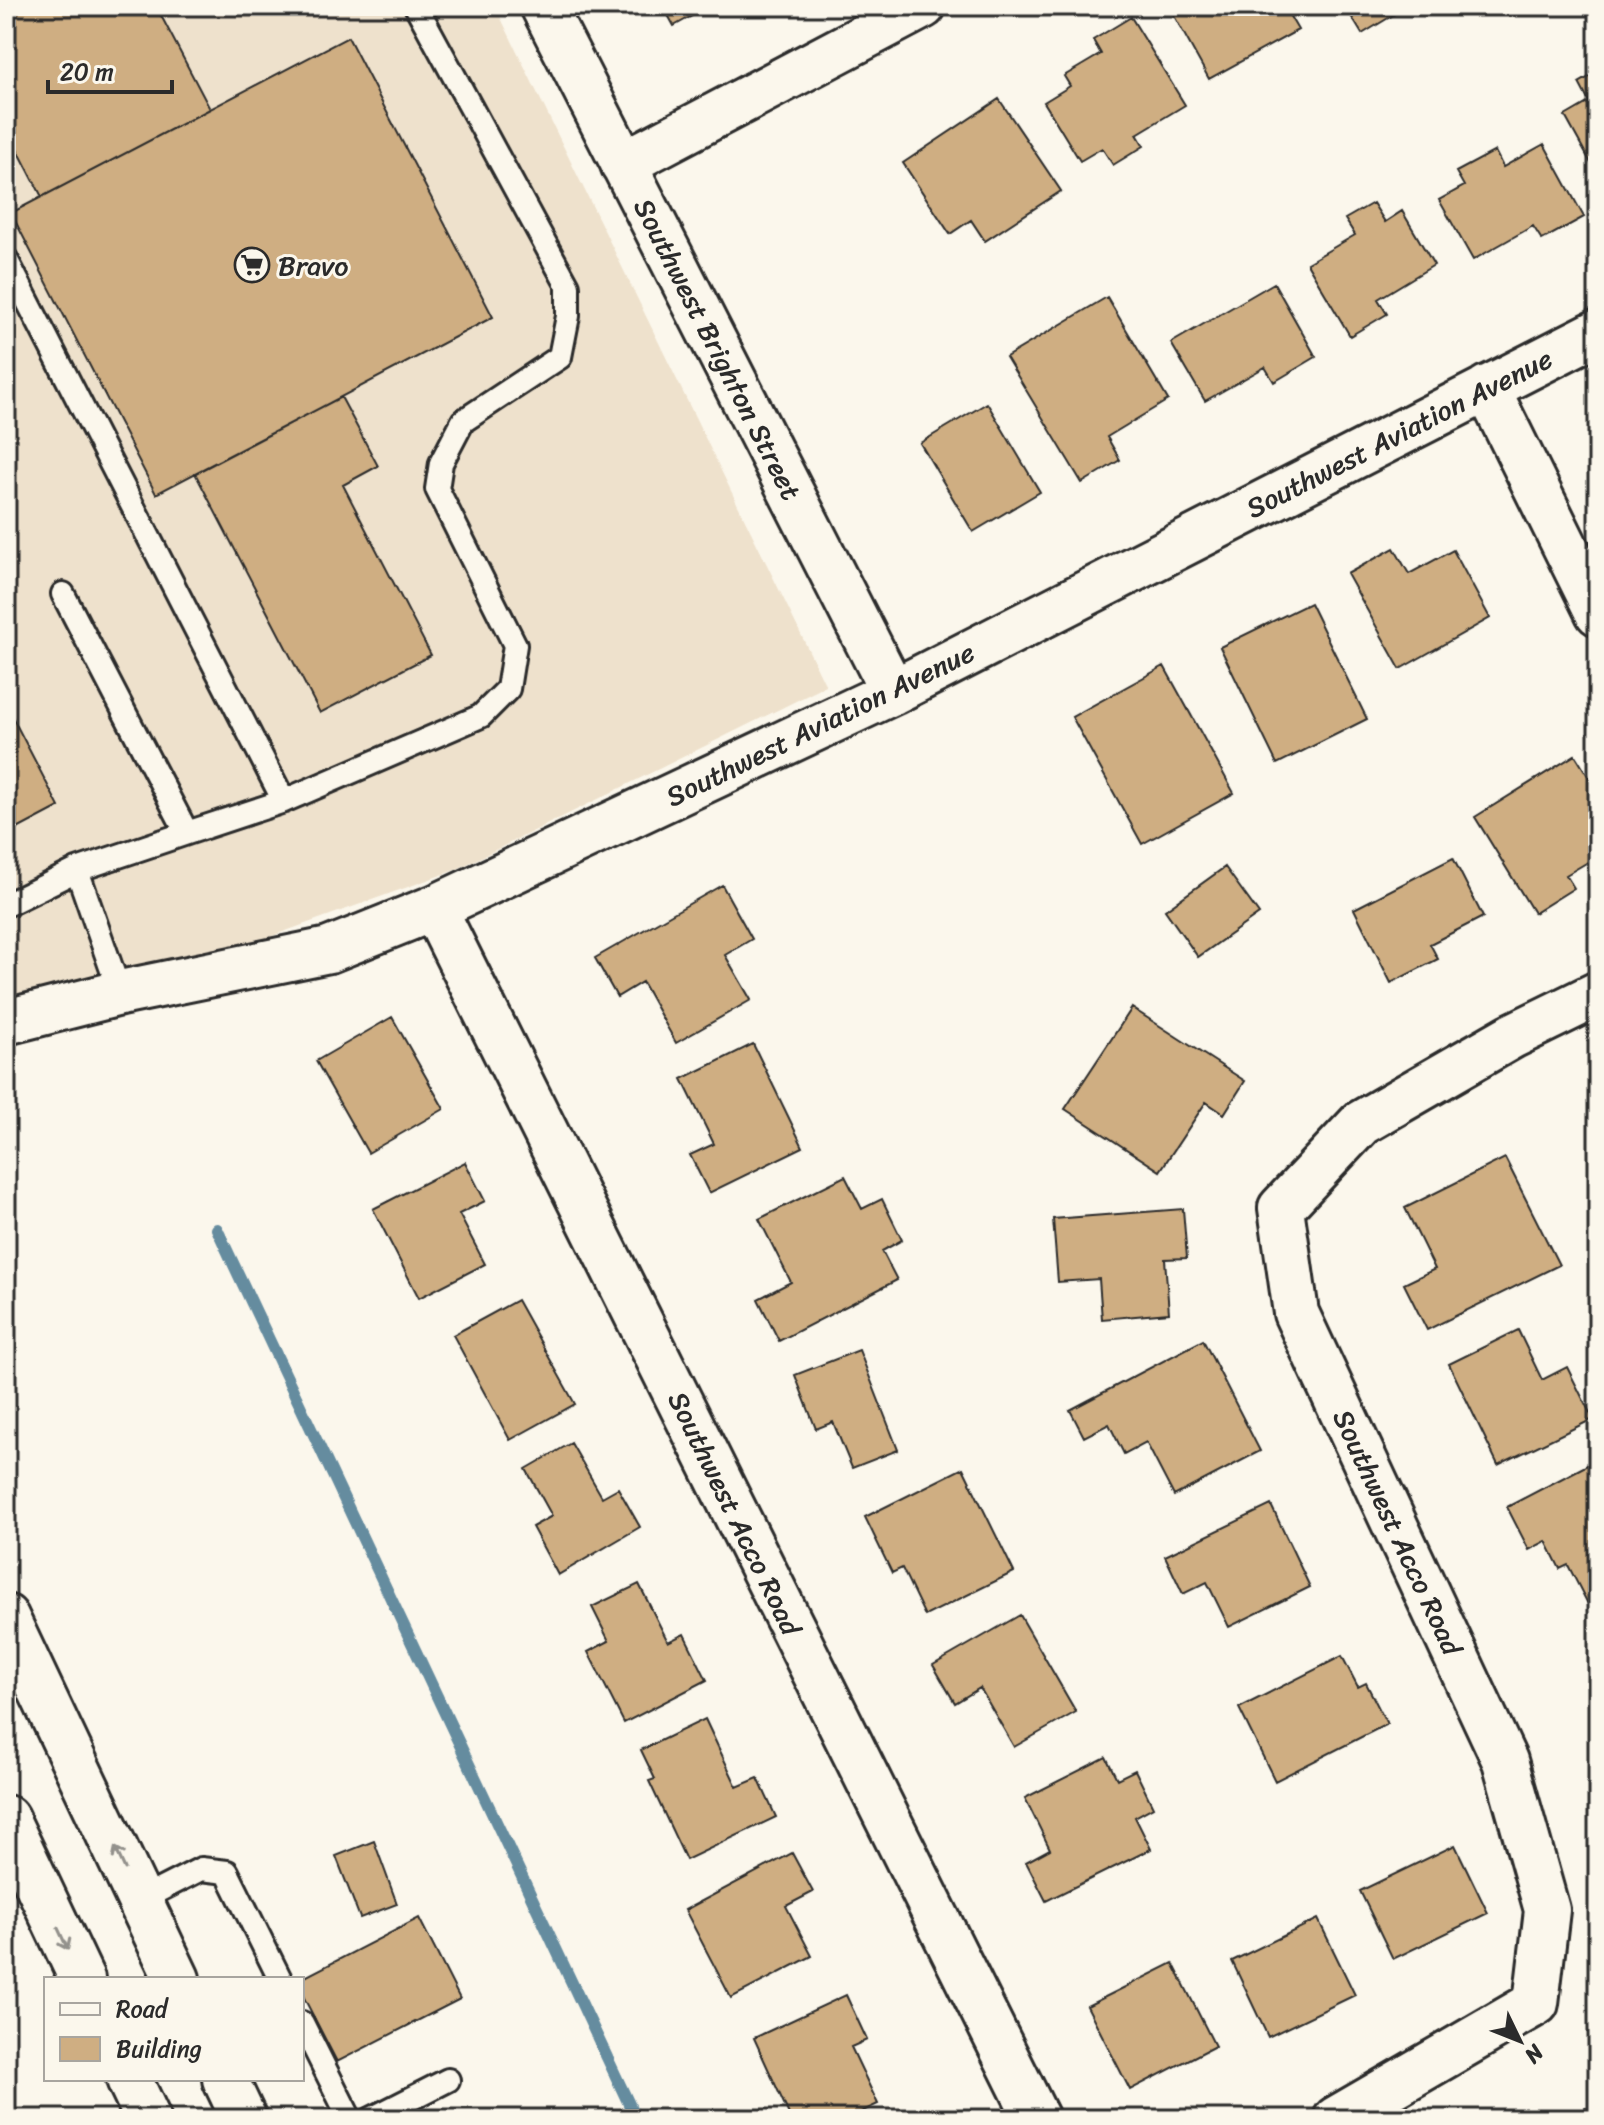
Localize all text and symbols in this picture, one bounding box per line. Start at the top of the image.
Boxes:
scale bar [48,44,172,94]
text: 20 m [60,51,114,93]
street label: Southwest Brighton Street [620,189,815,509]
place label: Bravo [278,241,348,290]
supermarket icon: Bravo [233,246,271,284]
street label: Southwest Aviation Avenue [1237,335,1561,532]
street label: Southwest Aviation Avenue [657,628,983,821]
street label: Southwest Acco Road [654,1383,816,1646]
street label: Southwest Acco Road [1319,1401,1477,1665]
one-way arrow [112,1846,127,1870]
one-way arrow [56,1927,71,1951]
legend [44,1977,304,2081]
text: Road [116,1988,170,2030]
north arrow [1480,2001,1560,2081]
text: Building [116,2028,202,2070]
text: N [1514,2035,1554,2074]

